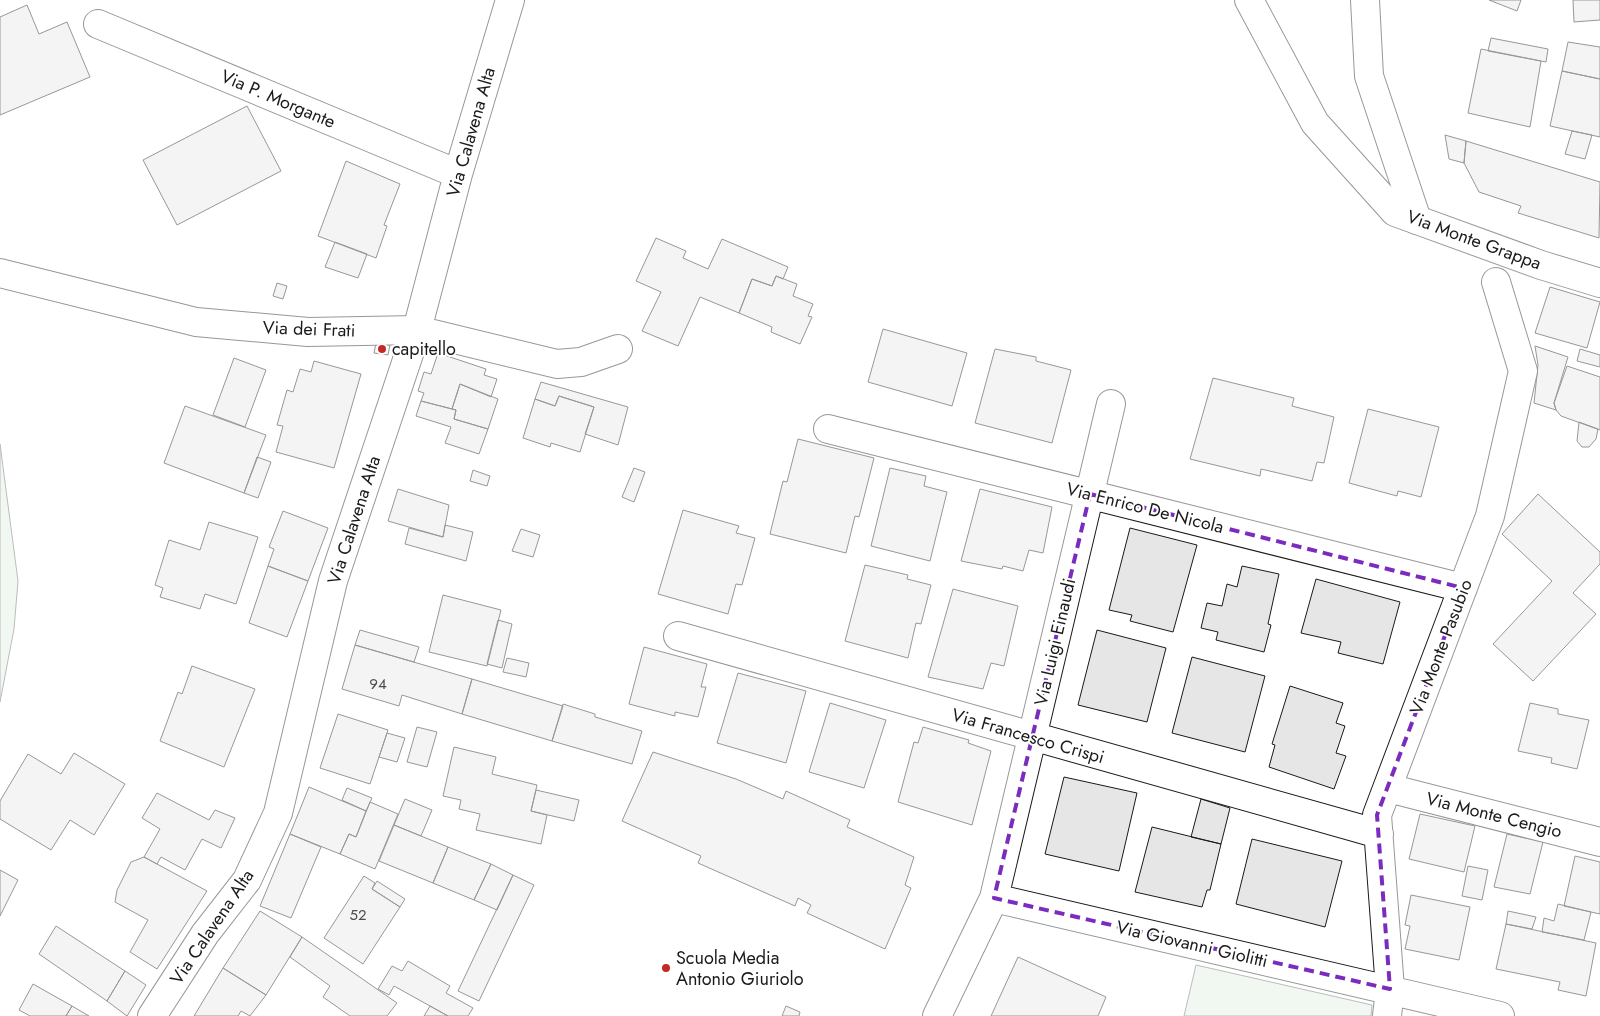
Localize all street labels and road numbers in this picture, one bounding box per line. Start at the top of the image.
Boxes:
street label: Via P. Morgante [217,63,339,135]
street label: Via Calavena Alta [440,64,502,200]
street label: Via Monte Grappa [1403,204,1545,276]
street label: Via dei Frati [262,314,356,344]
street label: Via Calavena Alta [321,452,387,588]
street label: Via Enrico De Nicola [1064,476,1226,540]
street label: Via Monte Pasubio [1403,575,1479,718]
street label: Via Luigi Einaudi [1028,576,1082,708]
street label: Via Francesco Crispi [949,702,1107,770]
street label: Via Monte Cengio [1423,786,1565,845]
street label: Via Calavena Alta [164,864,260,990]
street label: Via Giovanni Giolitti [1114,914,1270,974]

